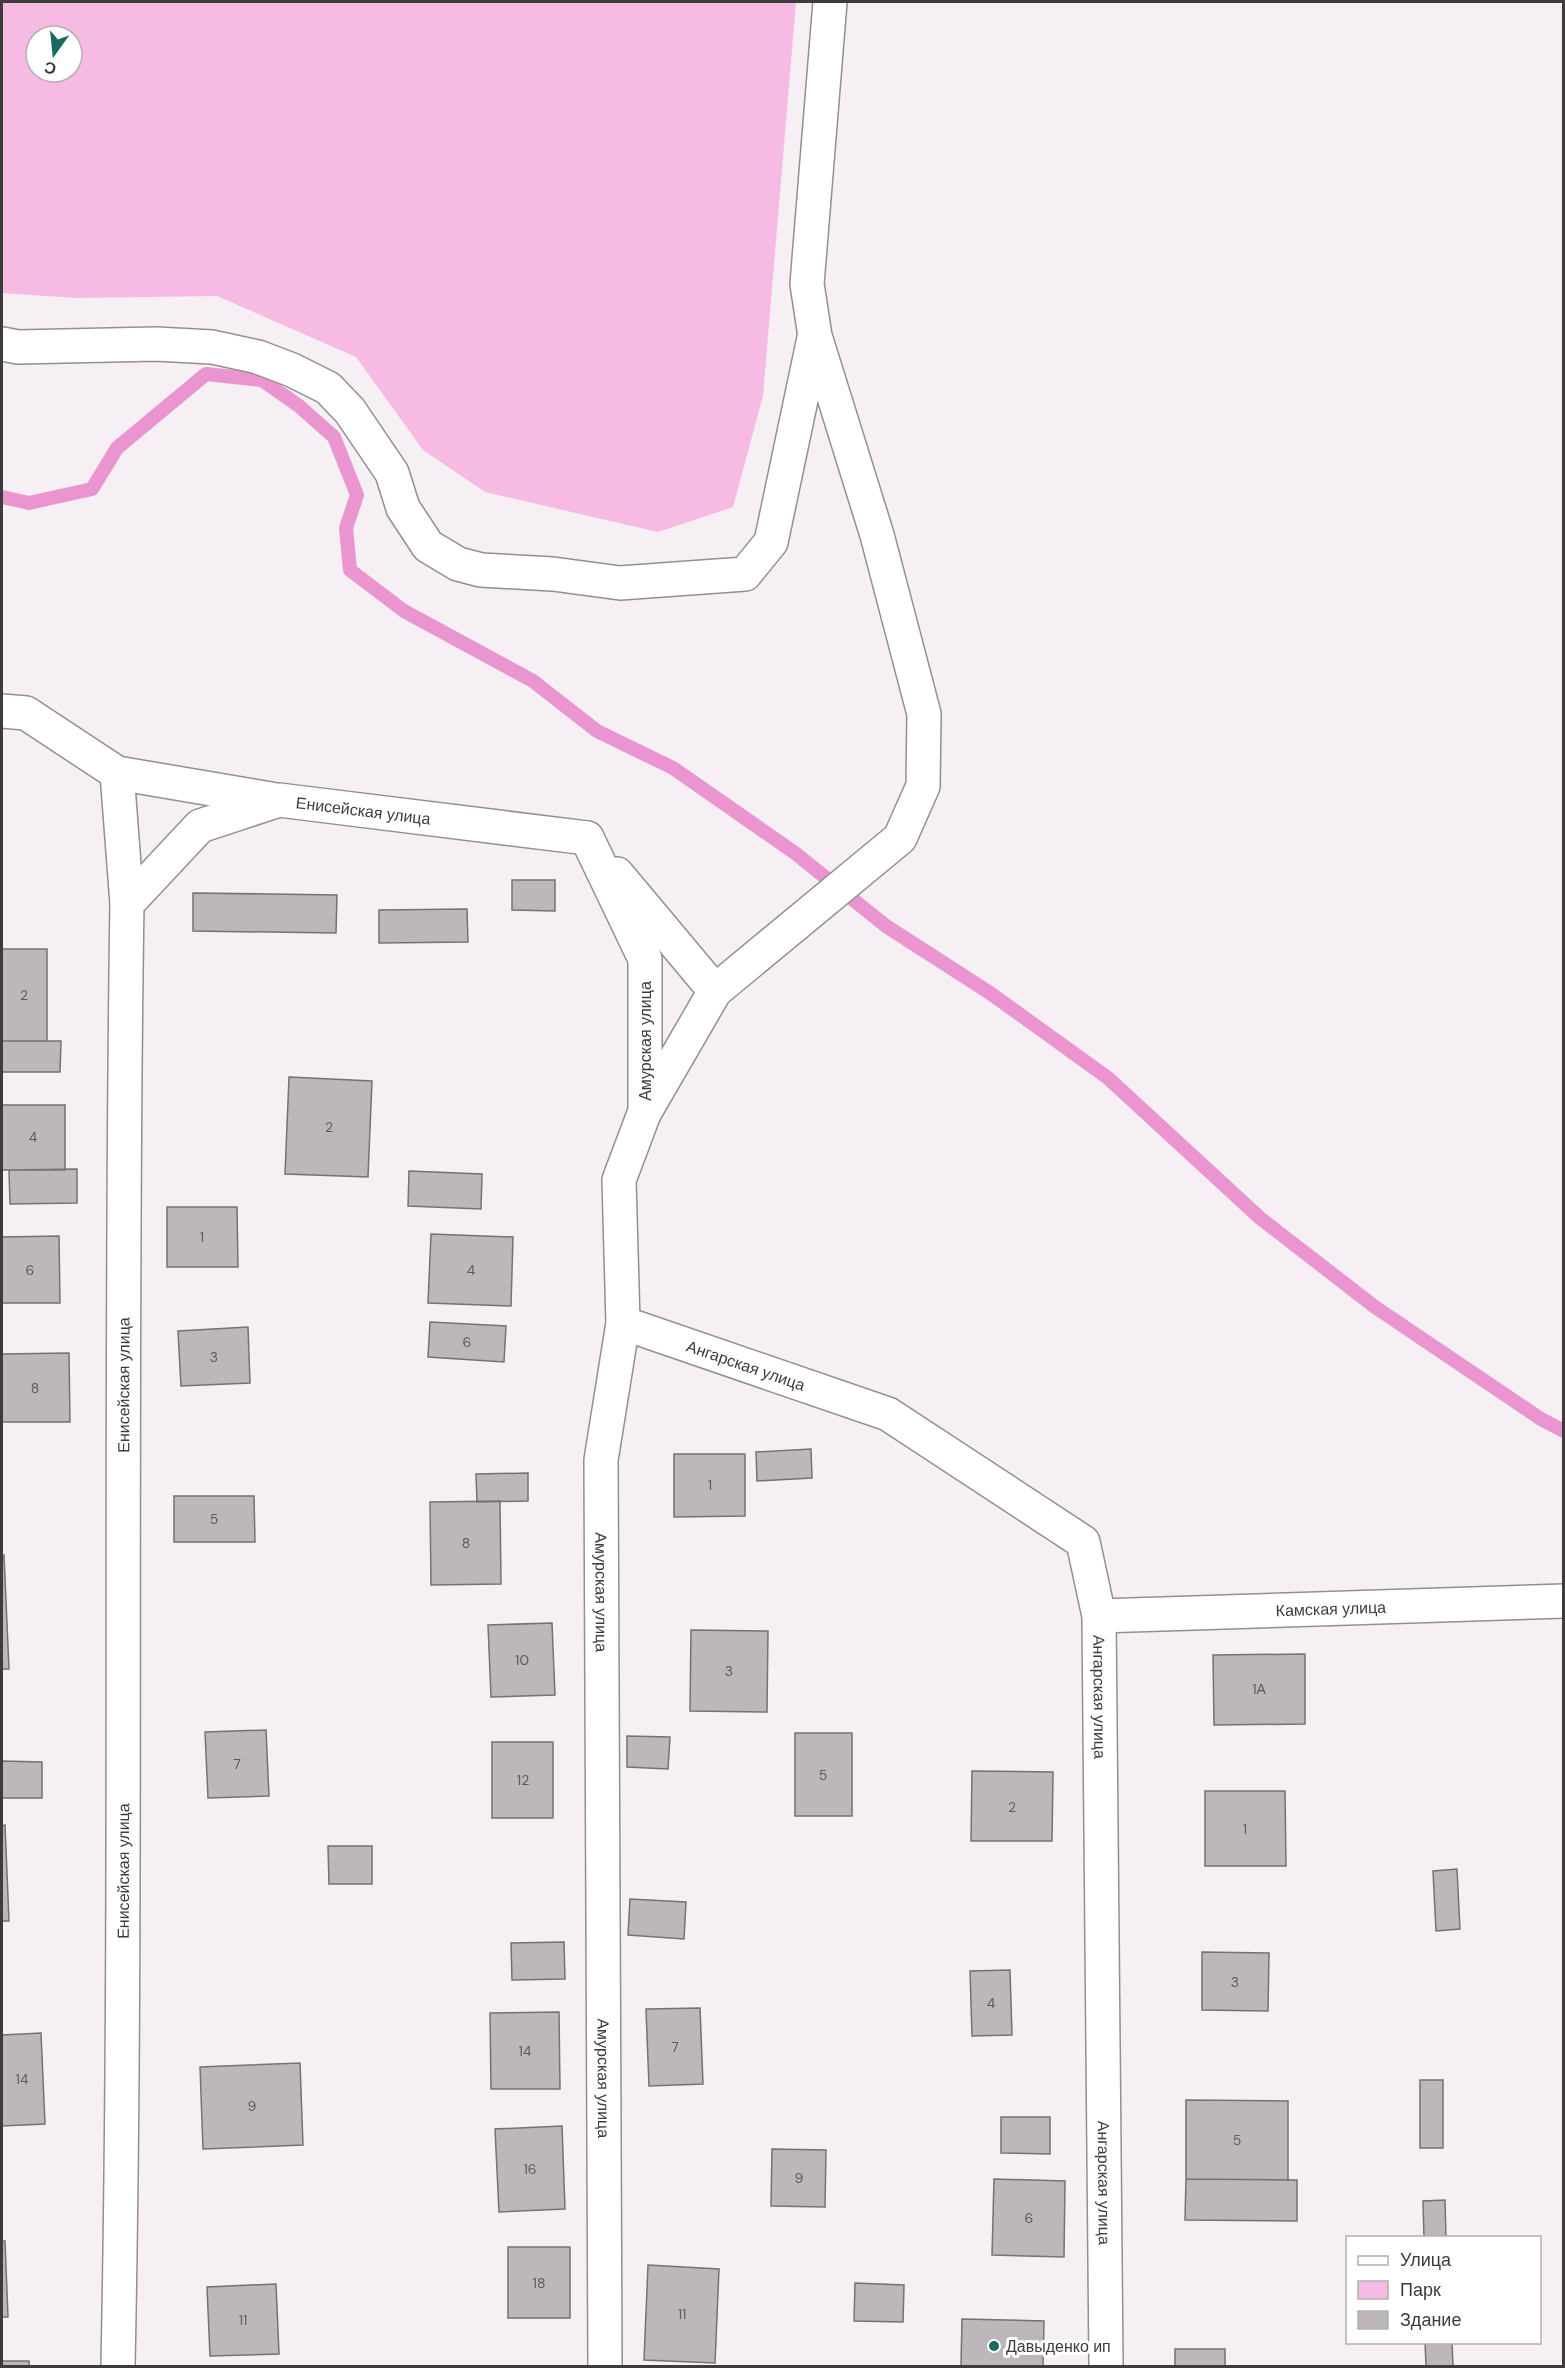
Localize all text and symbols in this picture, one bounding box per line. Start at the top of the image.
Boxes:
north arrow [24,24,84,84]
text: С [42,56,59,80]
street label: Енисейская улица [295,792,432,830]
street label: Амурская улица [635,981,656,1101]
house number: 2 [20,986,28,1004]
house number: 2 [325,1118,333,1136]
house number: 4 [29,1128,38,1146]
house number: 1 [200,1228,204,1246]
house number: 6 [26,1261,34,1279]
house number: 4 [467,1261,476,1279]
street label: Енисейская улица [113,1317,134,1453]
house number: 6 [463,1333,471,1351]
street label: Ангарская улица [684,1336,808,1396]
house number: 3 [210,1348,218,1366]
house number: 8 [31,1379,39,1397]
house number: 1 [708,1476,712,1494]
house number: 5 [210,1510,218,1528]
street label: Амурская улица [590,1532,612,1652]
house number: 8 [462,1534,470,1552]
street label: Камская улица [1275,1597,1387,1621]
street label: Ангарская улица [1088,1635,1110,1759]
house number: 10 [515,1651,529,1669]
house number: 3 [725,1662,733,1680]
house number: 1А [1252,1680,1267,1698]
house number: 7 [233,1755,241,1773]
house number: 5 [819,1766,827,1784]
house number: 12 [517,1771,529,1789]
house number: 2 [1008,1798,1016,1816]
street label: Енисейская улица [113,1803,134,1939]
house number: 1 [1243,1820,1247,1838]
house number: 3 [1231,1973,1239,1991]
house number: 4 [987,1994,996,2012]
street label: Амурская улица [592,2018,614,2138]
house number: 7 [671,2038,679,2056]
house number: 14 [519,2042,532,2060]
house number: 14 [16,2070,29,2088]
house number: 9 [248,2097,257,2115]
street label: Ангарская улица [1093,2121,1115,2245]
house number: 5 [1233,2131,1241,2149]
house number: 16 [523,2160,537,2178]
house number: 9 [795,2169,804,2187]
house number: 6 [1025,2209,1033,2227]
legend [1346,2236,1541,2344]
text: Улица [1400,2248,1452,2272]
house number: 18 [533,2274,545,2292]
text: Парк [1400,2278,1441,2302]
house number: 11 [678,2305,686,2323]
text: Здание [1400,2308,1461,2332]
house number: 11 [239,2311,247,2329]
place label: Давыденко ип [1006,2336,1111,2357]
marker: Давыденко ип [987,2339,1001,2353]

